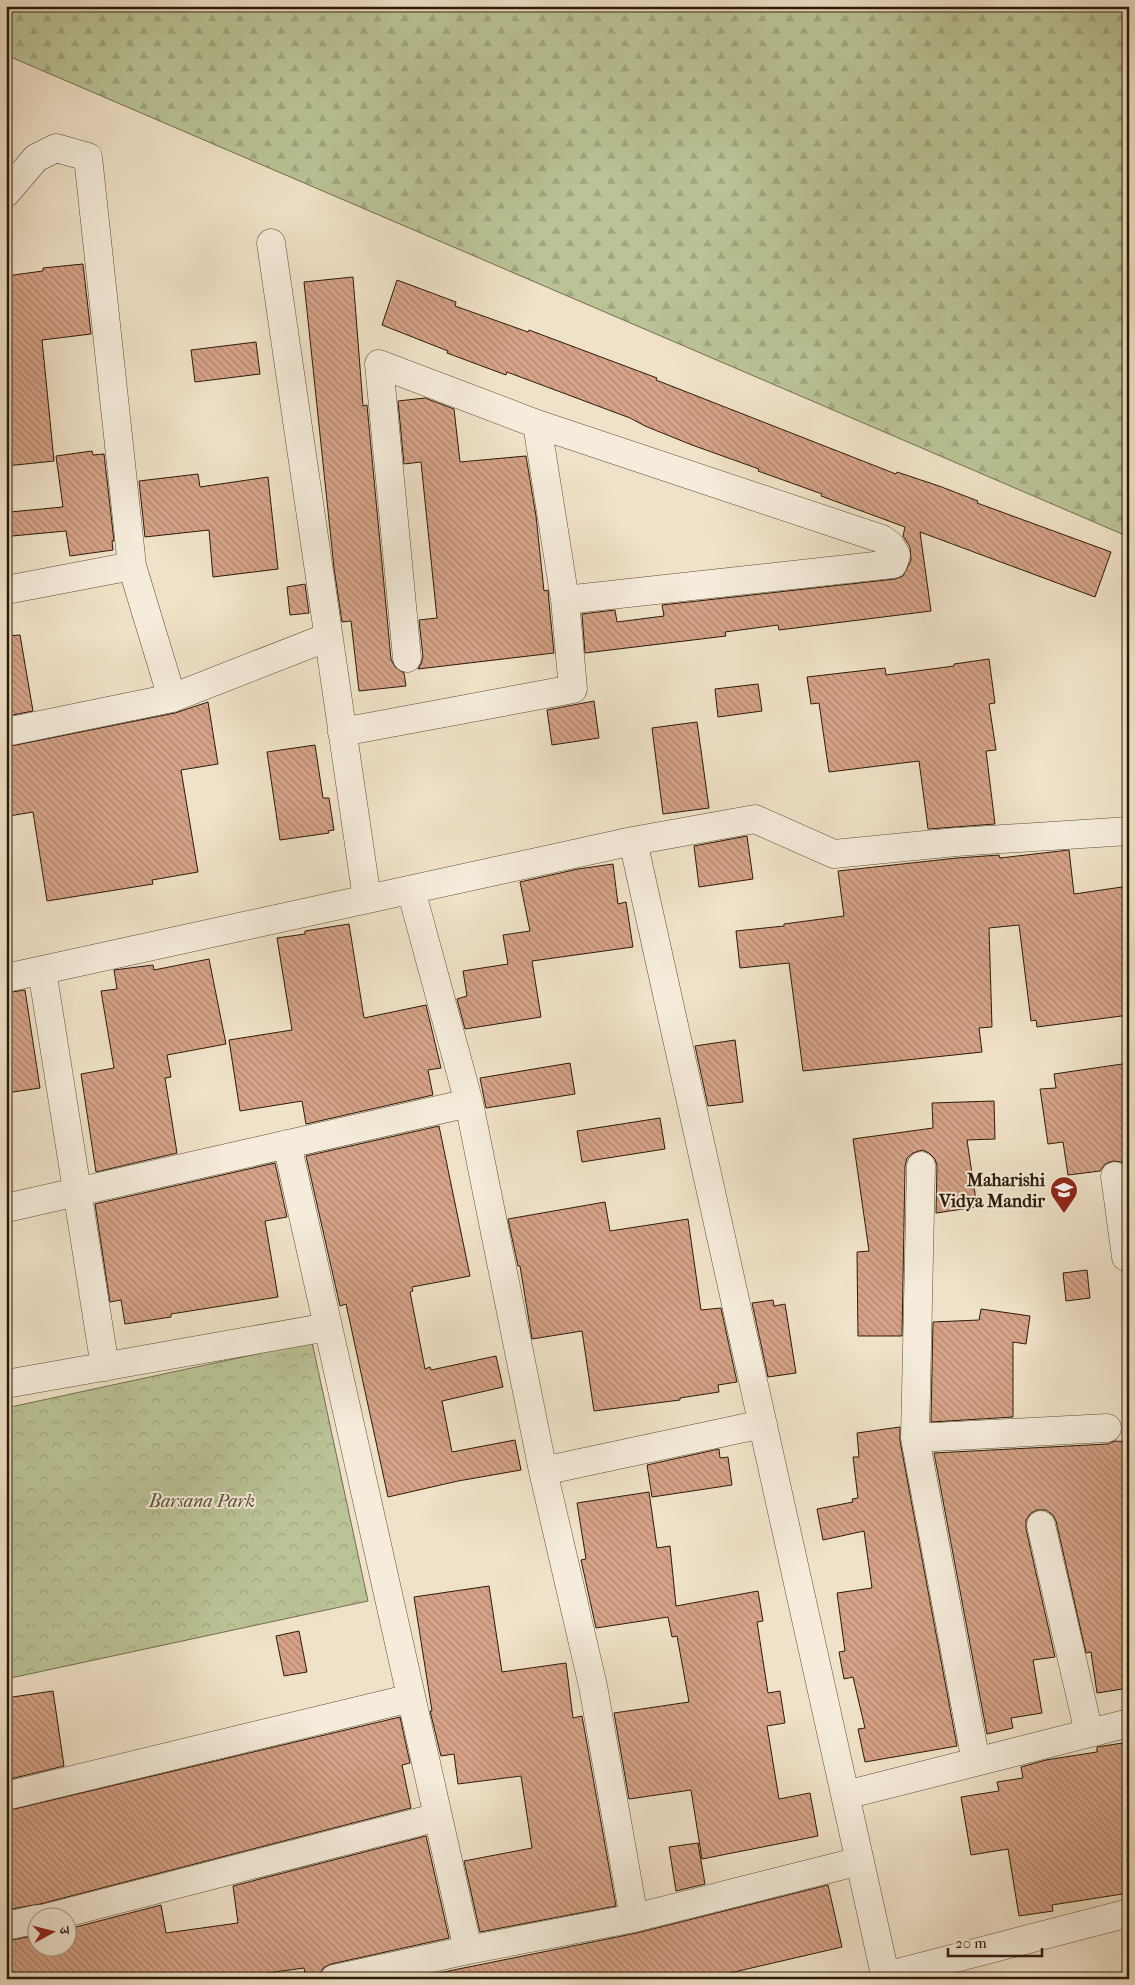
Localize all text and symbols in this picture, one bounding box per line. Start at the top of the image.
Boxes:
place label: Maharishi Vidya Mandir [938,1170,1046,1212]
school or university icon: Maharishi Vidya Mandir [1049,1175,1079,1214]
park label: Barsana Park [148,1491,255,1512]
north arrow [28,1908,78,1958]
text: उ [55,1925,73,1936]
scale bar [948,1925,1041,1957]
text: 20 m [955,1934,987,1952]

